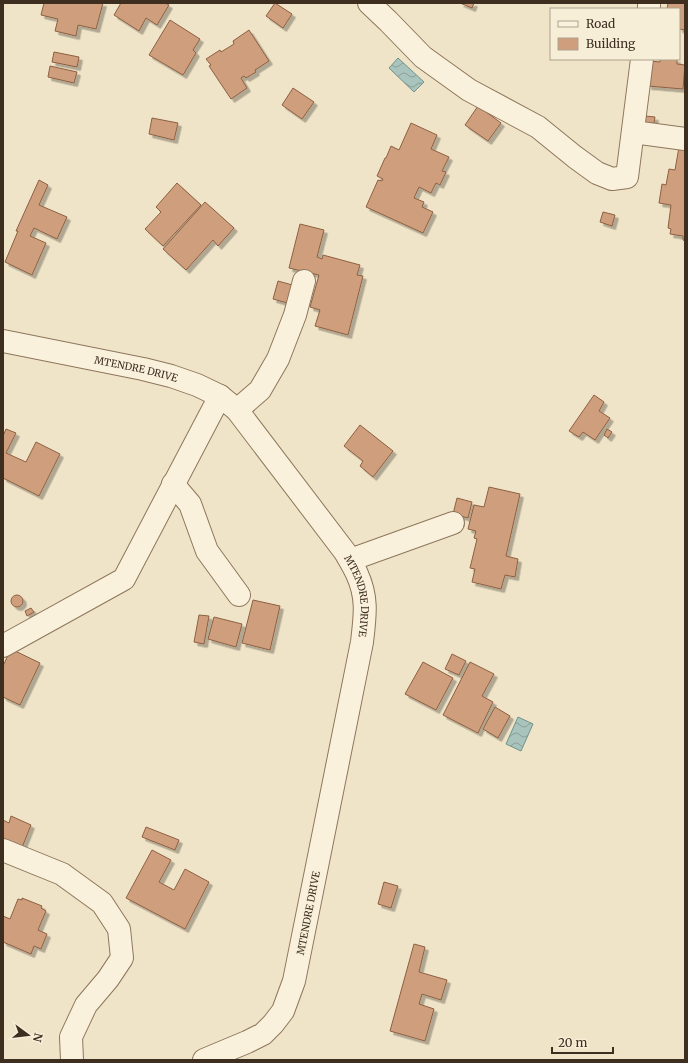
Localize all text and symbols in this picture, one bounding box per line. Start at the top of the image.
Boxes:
legend [550,8,680,60]
text: Road [586,16,615,31]
text: Building [586,36,636,51]
street label: MTENDRE DRIVE [93,353,180,385]
street label: MTENDRE DRIVE [341,553,371,638]
street label: MTENDRE DRIVE [294,869,323,956]
north arrow [8,1015,48,1055]
scale bar [552,1029,613,1055]
text: N [30,1032,46,1044]
text: 20 m [558,1035,587,1050]

